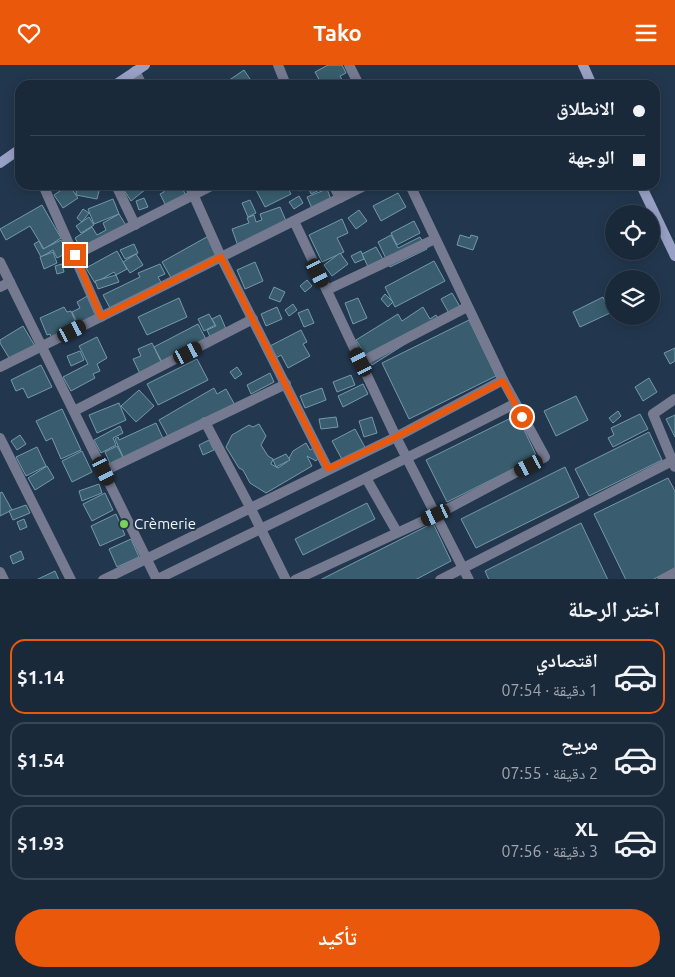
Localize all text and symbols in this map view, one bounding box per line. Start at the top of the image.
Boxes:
icon: heart [15,19,43,47]
icon: menu [632,19,660,47]
text: Tako [313,20,362,45]
text: الانطلاق [556,97,615,119]
text: الوجهة [567,146,615,168]
map controls [605,205,660,325]
button: locate [605,205,660,260]
route end [64,244,86,266]
car [304,256,331,290]
button: layers [605,270,660,325]
car [55,318,88,344]
car [171,340,204,366]
car [347,345,374,379]
route start [511,406,533,428]
car [512,453,545,479]
car [90,454,117,488]
car [419,502,452,528]
place label: Crèmerie [134,515,196,532]
marker: Crèmerie [118,518,130,530]
text: اختر الرحلة [568,596,660,621]
text: اقتصادي [536,649,598,671]
icon: car [613,654,658,699]
text: $1.14 [17,666,65,688]
text: 1 دقيقة · 07:54 [501,681,598,699]
text: مريح [561,732,598,754]
icon: car [613,737,658,782]
text: $1.54 [17,749,65,771]
text: 2 دقيقة · 07:55 [501,764,598,782]
text: XL [575,818,598,840]
icon: car [613,820,658,865]
text: $1.93 [17,832,65,854]
text: 3 دقيقة · 07:56 [501,842,598,860]
button: تأكيد [15,909,660,967]

